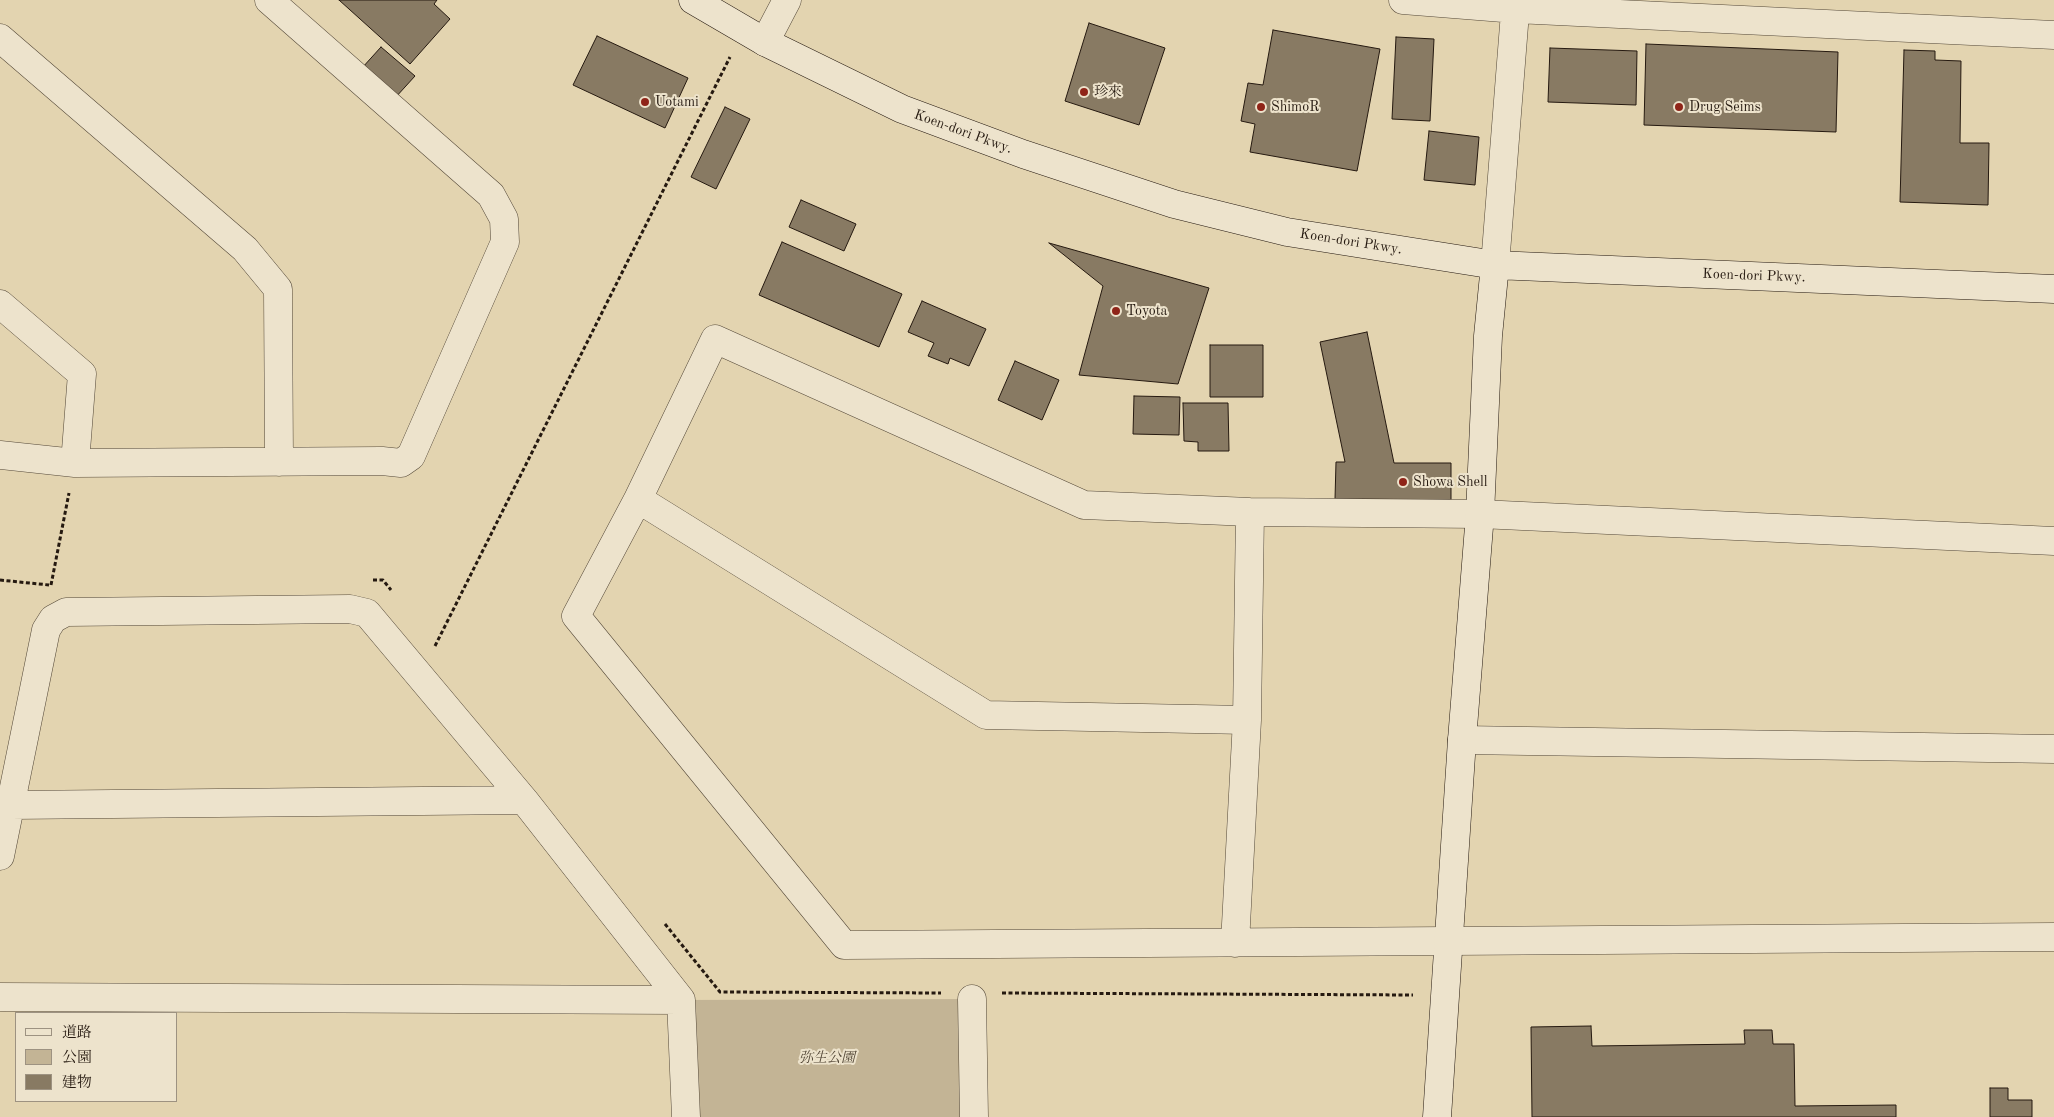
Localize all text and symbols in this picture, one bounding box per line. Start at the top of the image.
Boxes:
place label: 珍來 [1094,84,1122,100]
marker: 珍來 [1078,86,1090,98]
place label: Uotami [655,94,699,110]
marker: Uotami [639,96,651,108]
place label: ShimoR [1271,99,1319,115]
place label: Drug Seims [1689,99,1761,115]
marker: ShimoR [1255,101,1267,113]
marker: Drug Seims [1673,101,1685,113]
street label: Koen-dori Pkwy. [912,106,1014,158]
street label: Koen-dori Pkwy. [1299,226,1403,258]
street label: Koen-dori Pkwy. [1702,266,1806,286]
place label: Toyota [1126,303,1167,319]
marker: Toyota [1110,305,1122,317]
place label: Showa Shell [1413,474,1488,490]
marker: Showa Shell [1397,476,1409,488]
legend [15,1012,178,1102]
text: 道路 [62,1026,92,1041]
park label: 弥生公園 [799,1050,855,1066]
text: 公園 [62,1051,92,1066]
text: 建物 [62,1076,92,1091]

